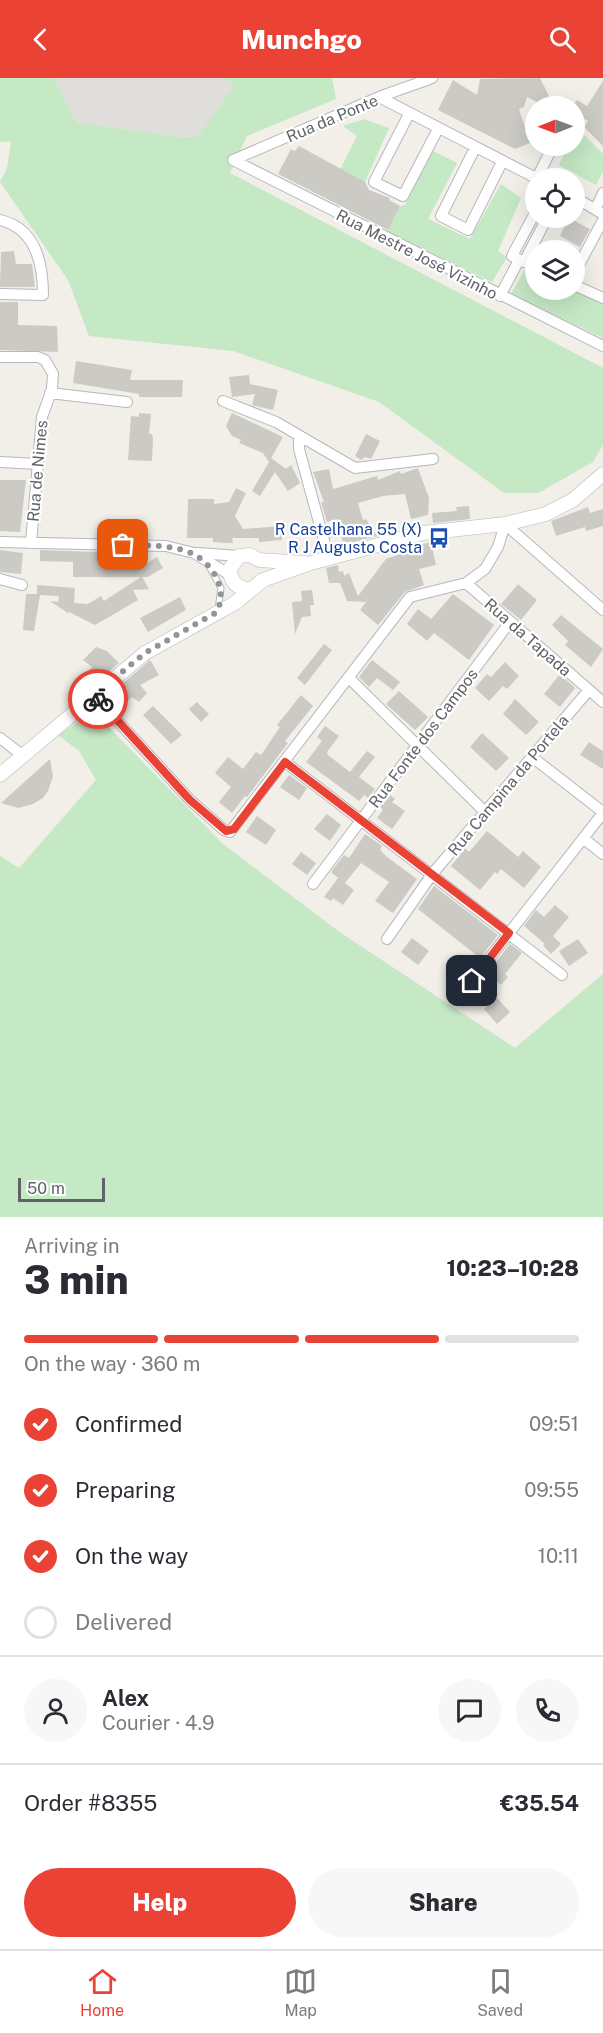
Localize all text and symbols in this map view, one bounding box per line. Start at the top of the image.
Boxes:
icon: back [24,23,57,56]
text: Munchgo [241,23,362,55]
icon: search [546,23,579,56]
street label: Rua da Ponte [283,91,381,146]
north arrow [525,96,585,156]
map controls [525,96,585,300]
button: locate [525,168,585,228]
street label: Rua Mestre José Vizinho [333,205,501,303]
button: layers [525,240,585,300]
street label: Rua de Nimes [24,419,51,523]
pin [97,519,148,570]
place label: R Castelhana 55 (X) R J Augusto Costa [275,520,422,557]
bus stop icon: R Castelhana 55 (X) R J Augusto Costa [427,526,451,550]
icon: bag [106,528,139,561]
street label: Rua da Tapada [480,595,575,680]
street label: Rua Fonte dos Campos [365,665,482,812]
courier [68,669,128,729]
icon: bike [82,683,115,716]
street label: Rua Campina da Portela [444,711,573,859]
pin [446,955,497,1006]
icon: home [455,964,488,997]
scale bar [18,1175,105,1202]
text: 50 m [27,1179,65,1198]
text: Arriving in [24,1234,119,1258]
text: 10:23–10:28 [446,1255,579,1281]
text: 3 min [24,1257,129,1303]
text: On the way · 360 m [24,1352,200,1376]
icon: check [24,1408,57,1441]
text: Confirmed [75,1411,182,1437]
text: 09:51 [529,1412,579,1436]
icon: check [24,1474,57,1507]
text: Preparing [75,1477,176,1503]
text: 09:55 [524,1478,579,1502]
icon: check [24,1540,57,1573]
text: On the way [75,1543,188,1569]
text: 10:11 [538,1544,579,1568]
text: Delivered [75,1609,172,1635]
button: person [24,1679,87,1742]
button: chat [438,1679,501,1742]
button: phone [516,1679,579,1742]
text: Alex [102,1685,149,1711]
text: Courier · 4.9 [102,1711,214,1735]
text: Order #8355 [24,1790,157,1816]
text: €35.54 [500,1790,579,1816]
button: Help [24,1868,296,1937]
button: Share [308,1868,579,1937]
tab: Home [80,1965,124,2020]
tab: Map [284,1965,317,2020]
tab: Saved [477,1965,523,2020]

